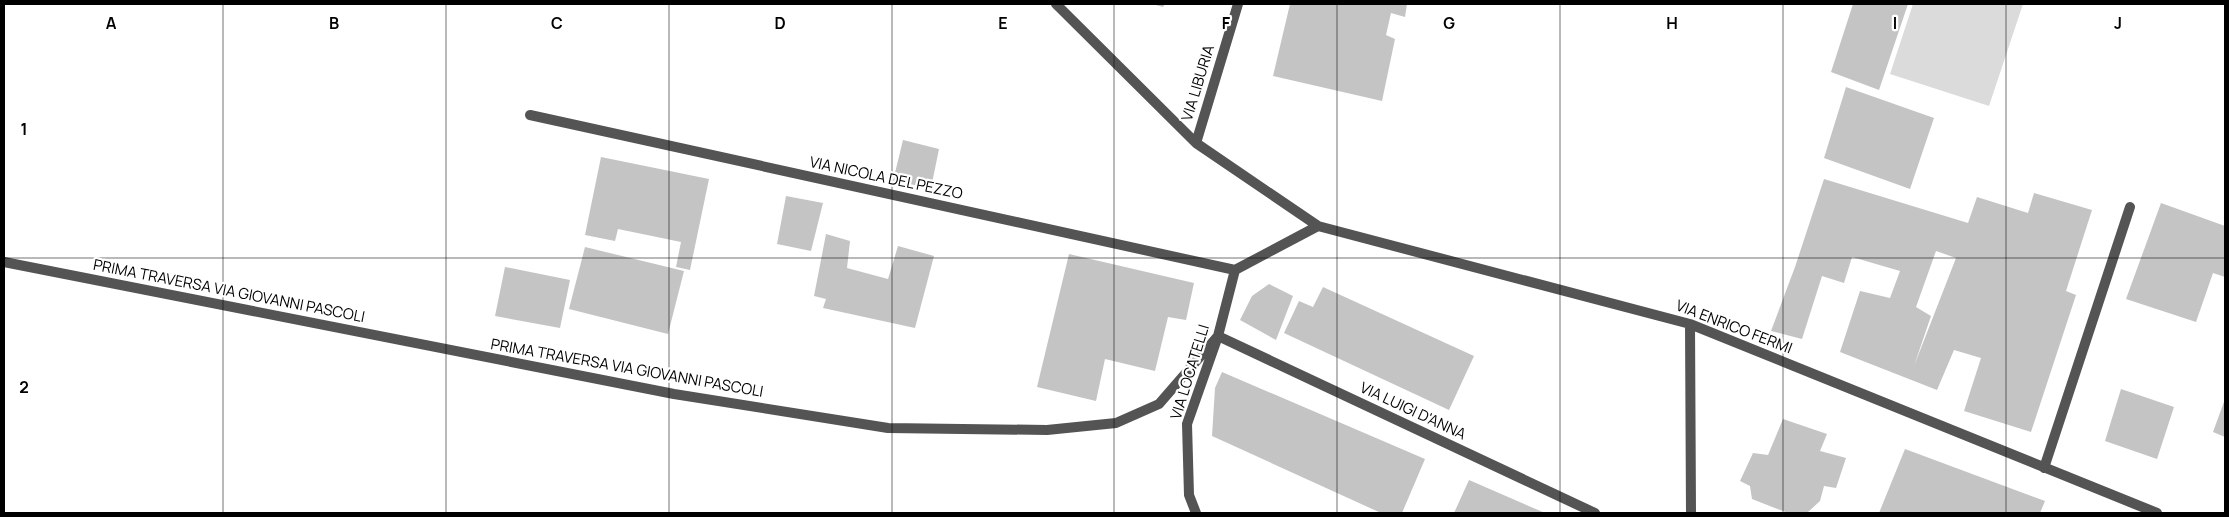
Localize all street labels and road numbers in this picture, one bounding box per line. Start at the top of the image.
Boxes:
street label: VIA LIBURIA [1176,42,1219,123]
street label: VIA NICOLA DEL PEZZO [808,151,965,204]
street label: PRIMA TRAVERSA VIA GIOVANNI PASCOLI [91,254,367,327]
street label: VIA ENRICO FERMI [1673,295,1795,358]
street label: VIA LOCATELLI [1165,322,1214,422]
street label: PRIMA TRAVERSA VIA GIOVANNI PASCOLI [489,333,765,402]
street label: VIA LUIGI D'ANNA [1357,377,1470,445]

